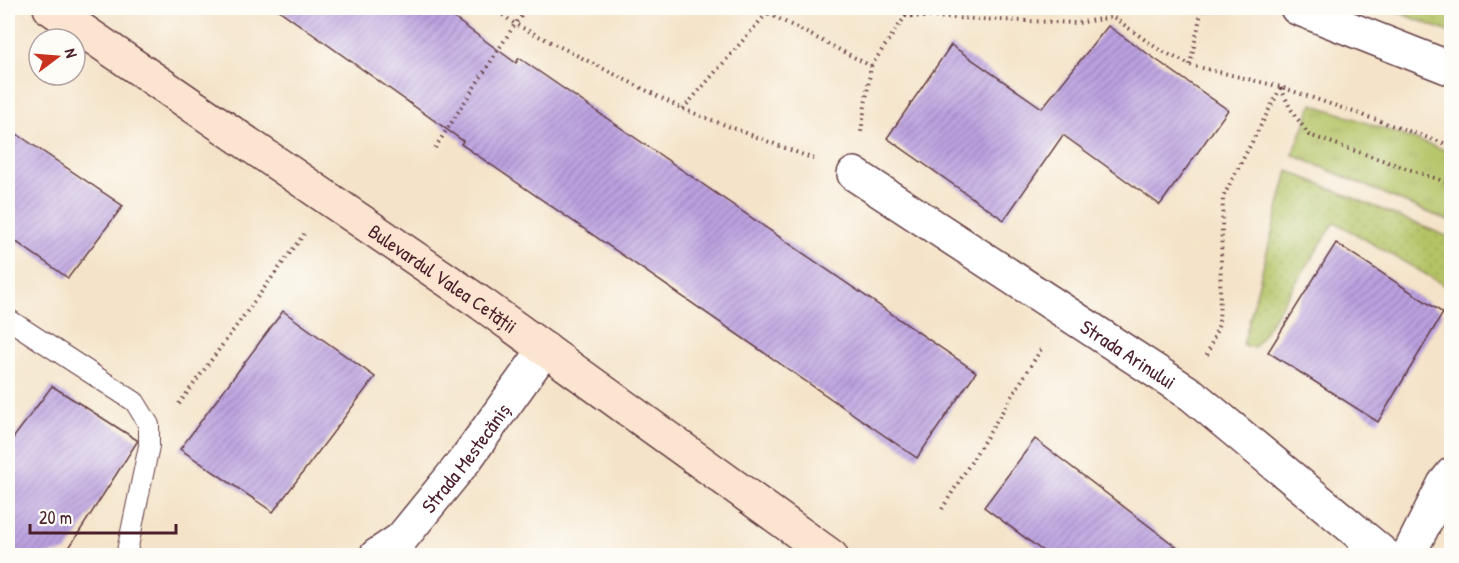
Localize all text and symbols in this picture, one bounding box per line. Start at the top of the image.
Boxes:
north arrow [27,27,87,87]
text: N [60,46,83,60]
street label: Bulevardul Valea Cetății [364,217,523,339]
street label: Strada Arinului [1076,312,1181,395]
street label: Strada Mestecăniș [415,397,516,518]
scale bar [30,497,176,535]
text: 20 m [39,505,72,530]

